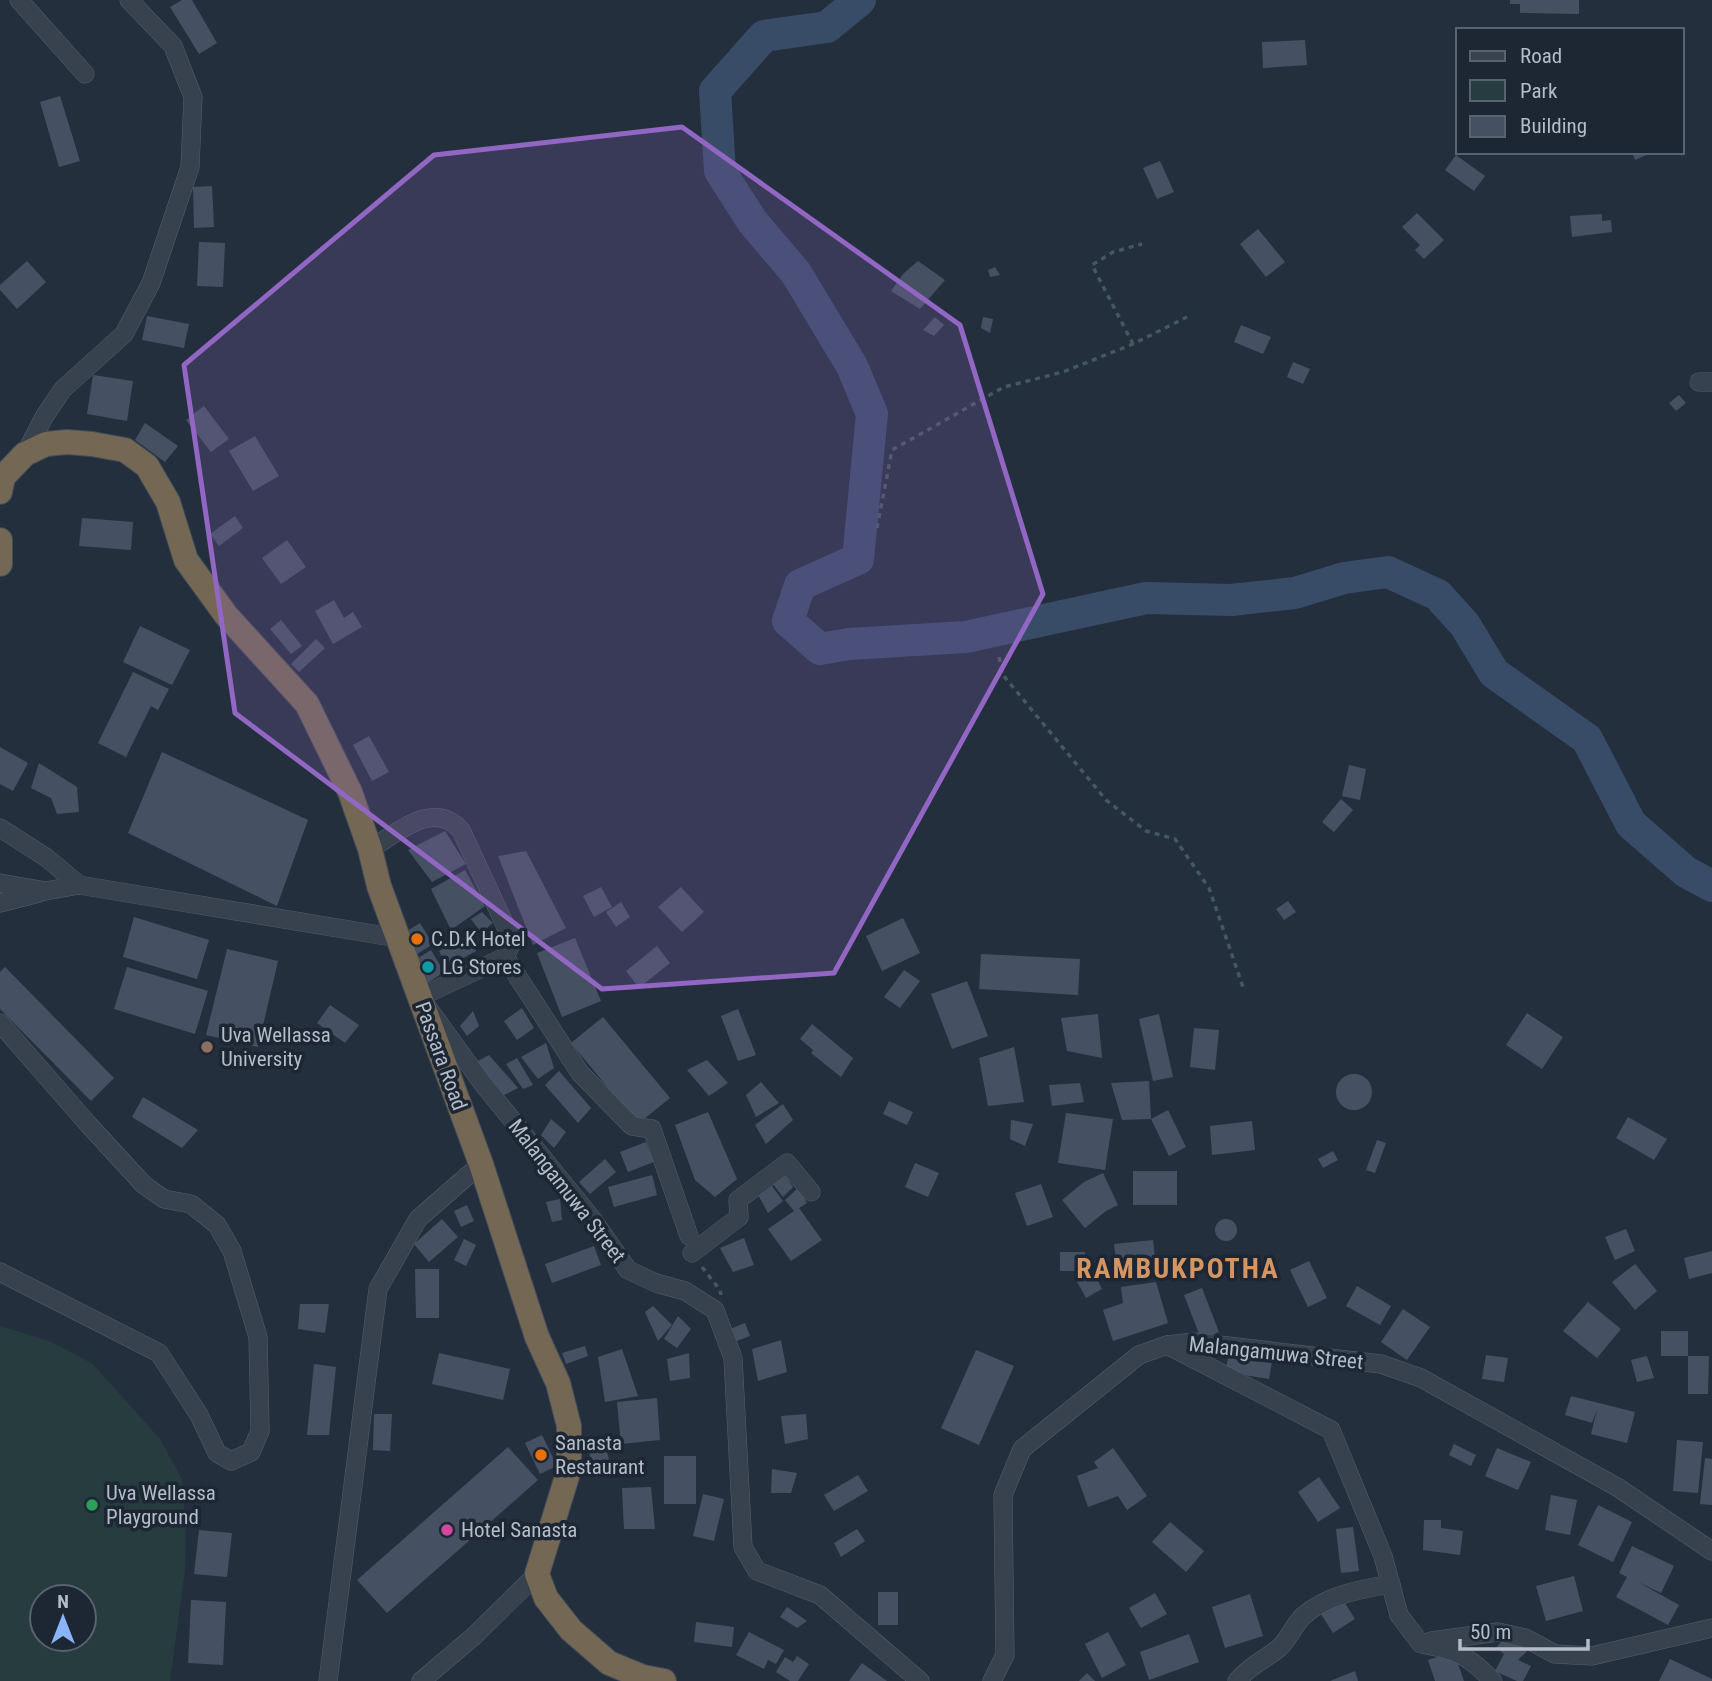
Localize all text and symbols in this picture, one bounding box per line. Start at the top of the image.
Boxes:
legend [1456,28,1684,154]
text: Road [1520,44,1562,68]
text: Park [1520,79,1558,103]
text: Building [1520,114,1587,138]
place label: C.D.K Hotel [431,927,526,951]
marker: C.D.K Hotel [409,931,425,947]
place label: LG Stores [442,955,522,979]
marker: LG Stores [420,959,436,975]
street label: Passara Road [410,998,472,1114]
place label: Uva Wellassa University [221,1023,331,1071]
marker: Uva Wellassa University [199,1039,215,1055]
street label: Malangamuwa Street [504,1115,630,1267]
district label: RAMBUKPOTHA [1076,1252,1280,1285]
street label: Malangamuwa Street [1188,1332,1364,1374]
place label: Sanasta Restaurant [555,1431,644,1479]
marker: Sanasta Restaurant [533,1447,549,1463]
place label: Uva Wellassa Playground [106,1481,216,1529]
marker: Uva Wellassa Playground [84,1497,100,1513]
place label: Hotel Sanasta [461,1518,577,1542]
marker: Hotel Sanasta [439,1522,455,1538]
north arrow [28,1583,98,1653]
text: N [57,1590,69,1613]
scale bar [1460,1608,1588,1652]
text: 50 m [1470,1620,1511,1644]

